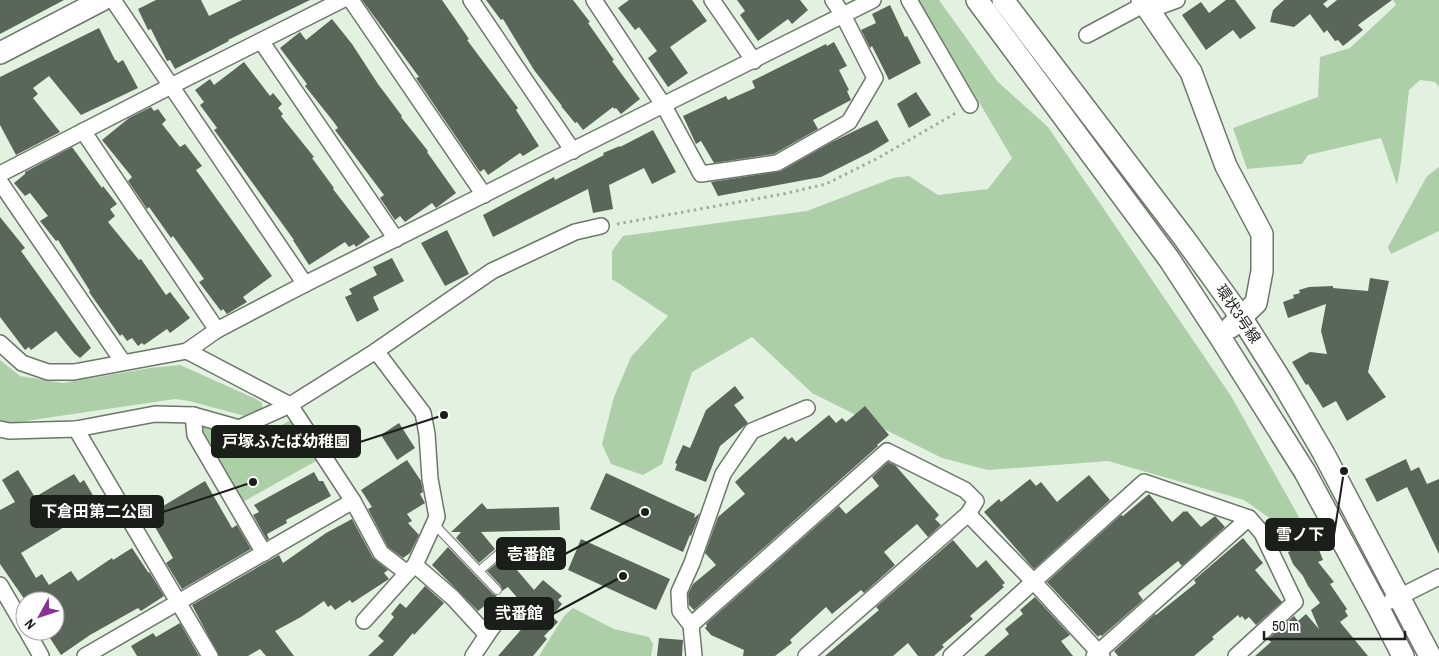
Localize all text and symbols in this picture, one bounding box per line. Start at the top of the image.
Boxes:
street label: 環状3号線 [1211,280,1266,347]
callout: 戸塚ふたば幼稚園 [212,426,360,457]
text: 戸塚ふたば幼稚園 [222,430,350,452]
callout: 下倉田第二公園 [31,496,163,527]
text: 下倉田第二公園 [41,500,153,522]
callout: 雪ノ下 [1266,519,1334,550]
text: 雪ノ下 [1276,523,1324,545]
callout: 壱番館 [497,538,565,569]
text: 壱番館 [507,543,555,565]
north arrow [15,591,65,641]
callout: 弐番館 [485,598,553,629]
text: 弐番館 [495,602,543,624]
scale bar [1264,608,1405,640]
text: N [20,615,40,633]
text: 50 m [1272,615,1299,636]

